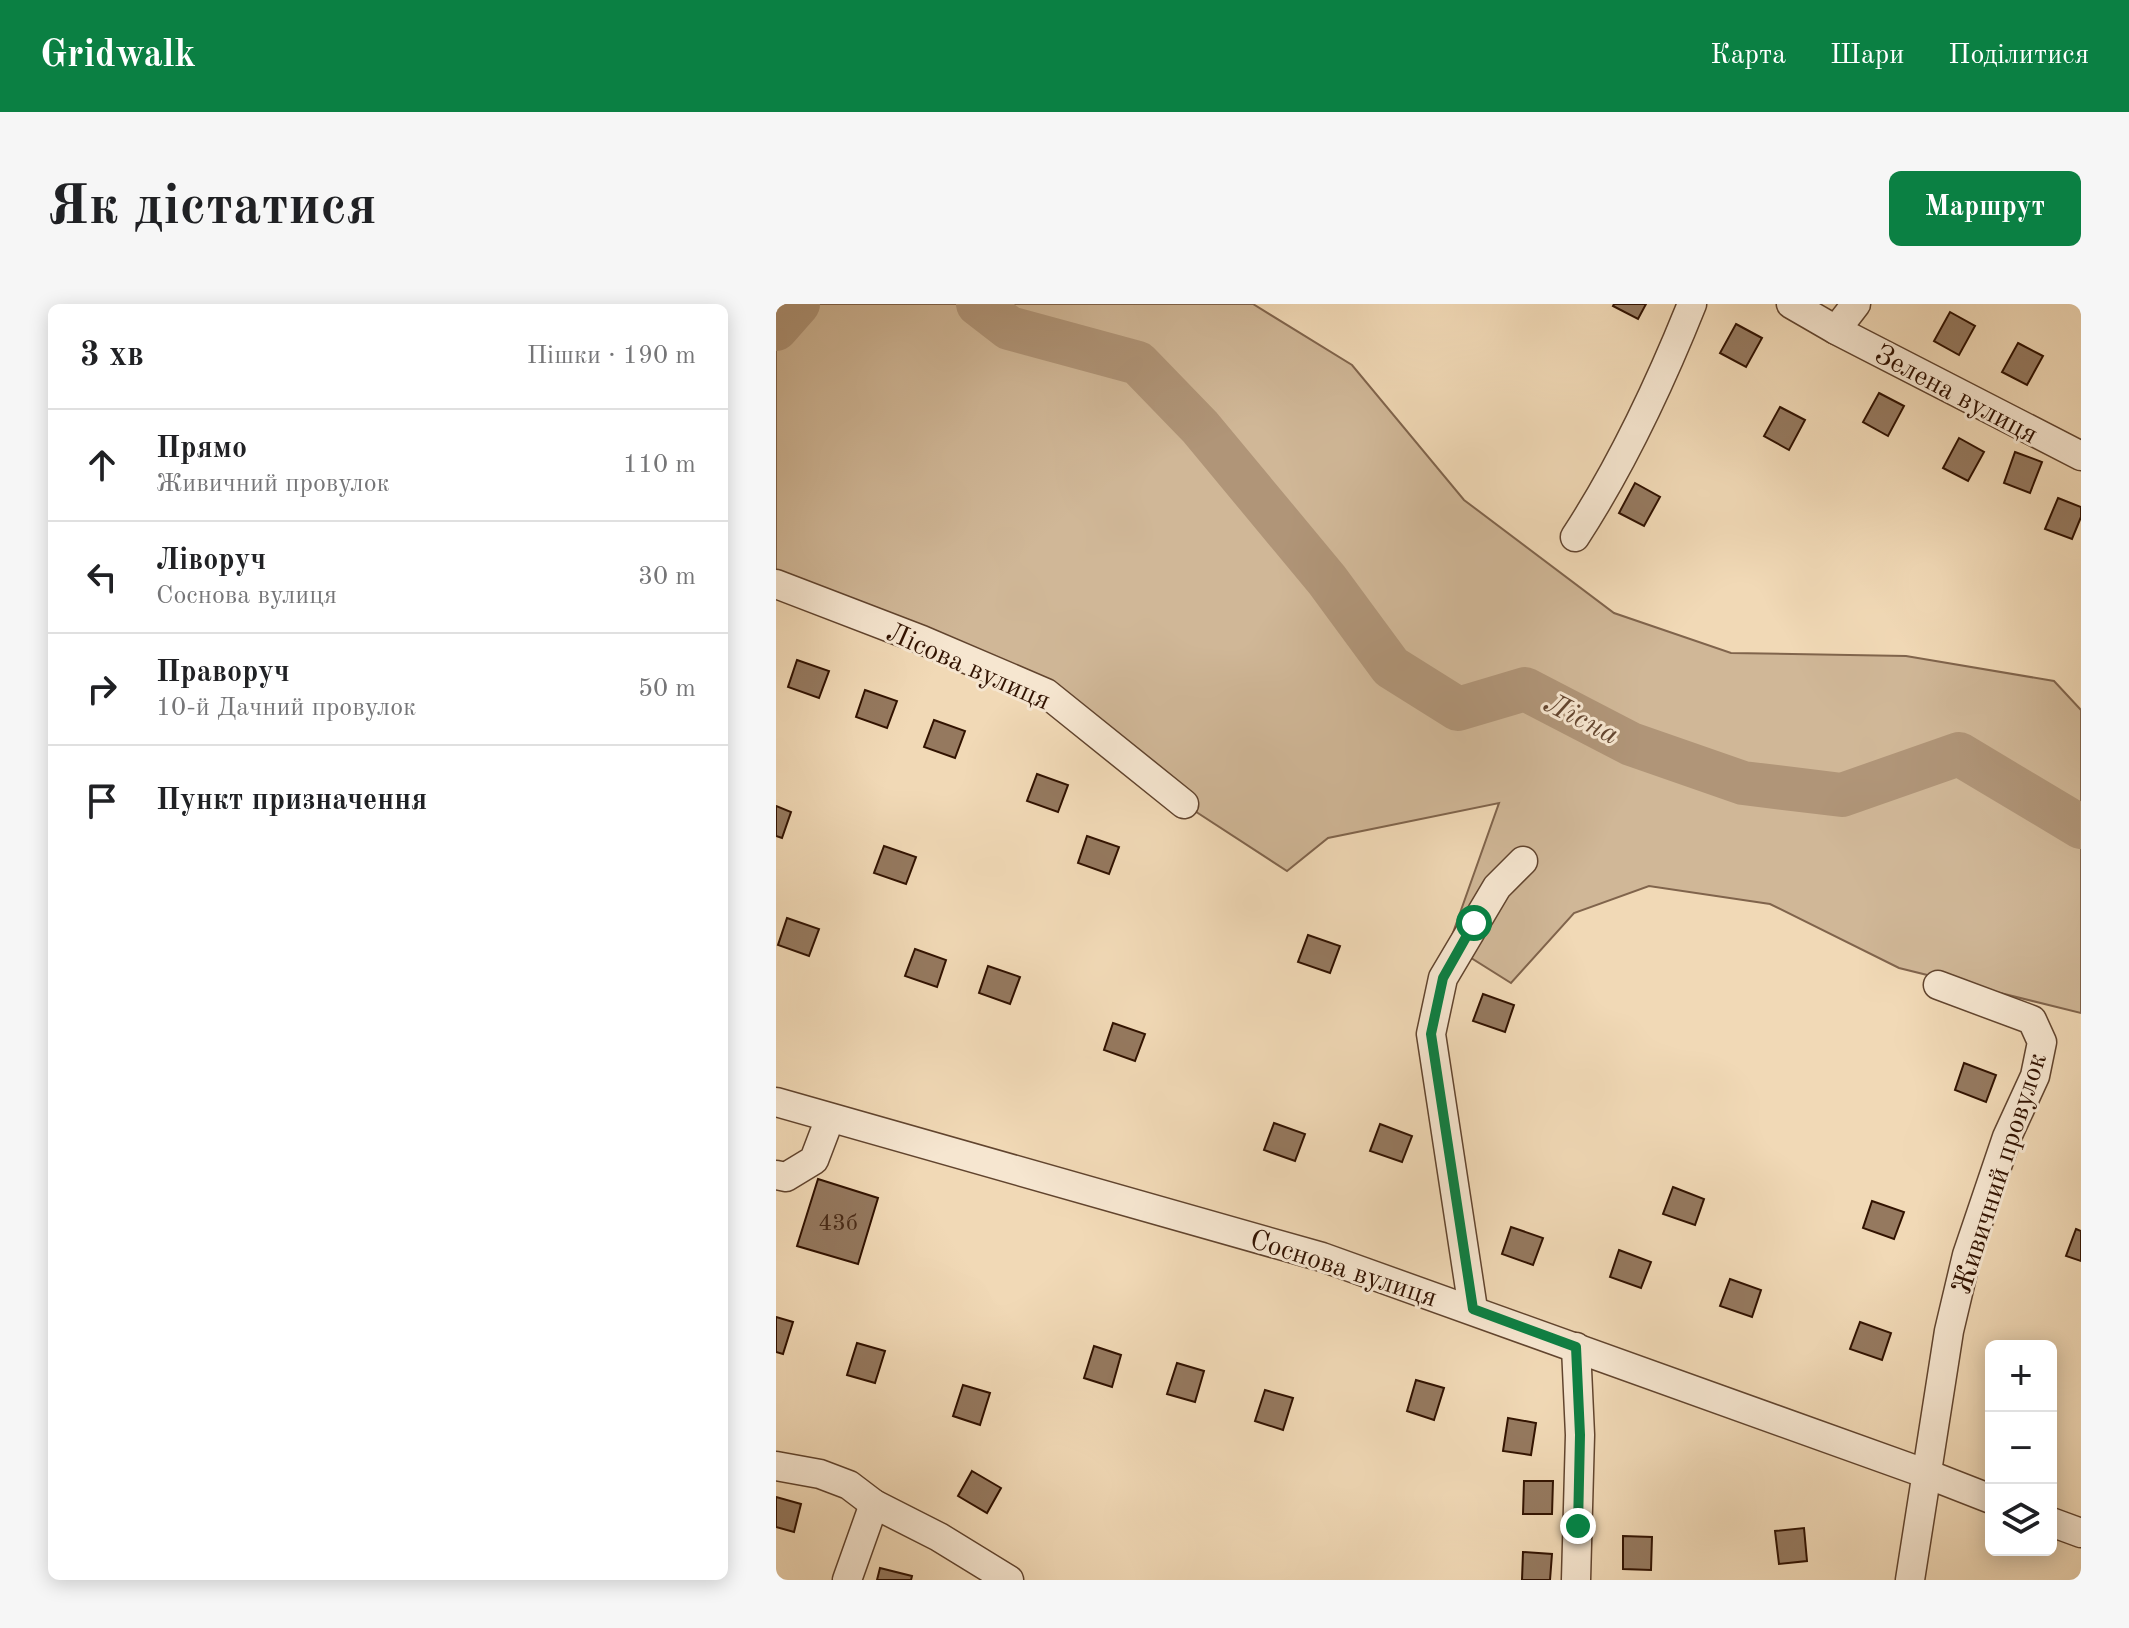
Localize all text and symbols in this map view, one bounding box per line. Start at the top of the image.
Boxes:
text: Gridwalk [40,37,196,75]
text: Карта [1710,42,1786,70]
text: Шари [1830,42,1904,70]
text: Поділитися [1948,42,2089,70]
button: Маршрут [1889,171,2081,246]
text: Як дістатися [48,180,377,236]
text: 3 хв [80,339,144,373]
street label: Зелена вулиця [1869,341,2042,450]
text: Пішки · 190 m [527,343,696,369]
text: Прямо [156,434,247,464]
icon: ahead [80,443,124,487]
text: 110 m [623,452,696,478]
text: Живичний провулок [156,471,390,497]
text: Ліворуч [156,546,266,576]
icon: left [80,555,124,599]
text: 30 m [638,564,696,590]
text: Соснова вулиця [156,583,337,609]
street label: Лісова вулиця [882,619,1054,716]
text: Праворуч [156,658,290,688]
icon: right [80,667,124,711]
text: 50 m [638,676,696,702]
water label: Лісна [1539,688,1623,751]
text: 10-й Дачний провулок [156,695,416,721]
icon: arrive [80,779,124,823]
text: Пункт призначення [156,786,427,816]
route start [1456,905,1492,941]
street label: Живичний провулок [1949,1050,2053,1298]
house number: 43б [818,1212,858,1236]
street label: Соснова вулиця [1246,1226,1440,1313]
map controls [1985,1340,2057,1556]
button: + [1985,1340,2057,1412]
button: − [1985,1412,2057,1484]
button: layers [1985,1484,2057,1556]
route end [1560,1508,1596,1544]

